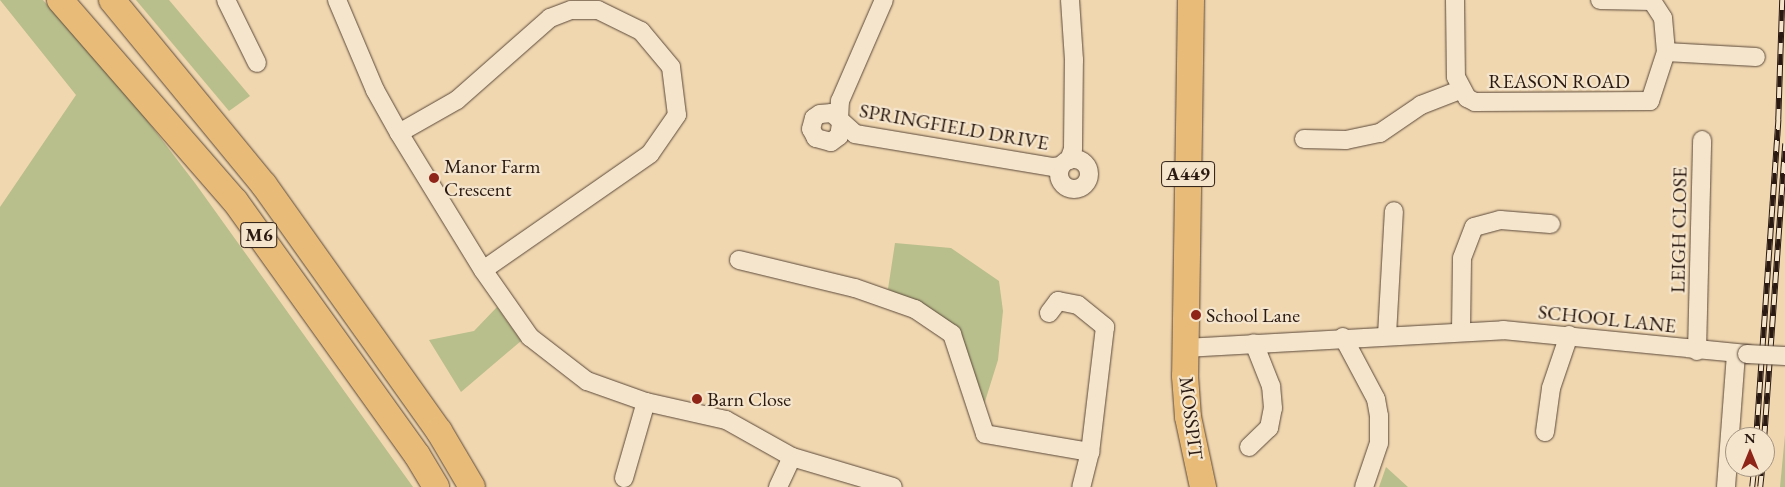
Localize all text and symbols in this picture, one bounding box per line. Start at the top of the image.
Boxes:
street label: REASON ROAD [1488,69,1630,93]
street label: SPRINGFIELD DRIVE [857,99,1051,155]
place label: Manor Farm Crescent [444,155,541,202]
road number: A449 [1160,157,1216,190]
street label: LEIGH CLOSE [1666,167,1692,293]
marker: Manor Farm Crescent [428,172,440,184]
road number: M6 [240,218,278,252]
street label: SCHOOL LANE [1537,300,1677,338]
place label: School Lane [1206,303,1300,327]
marker: School Lane [1190,309,1202,321]
street label: MOSSPIT [1174,375,1208,461]
place label: Barn Close [707,387,791,411]
marker: Barn Close [691,393,703,405]
north arrow [1725,427,1775,477]
text: N [1744,429,1756,447]

